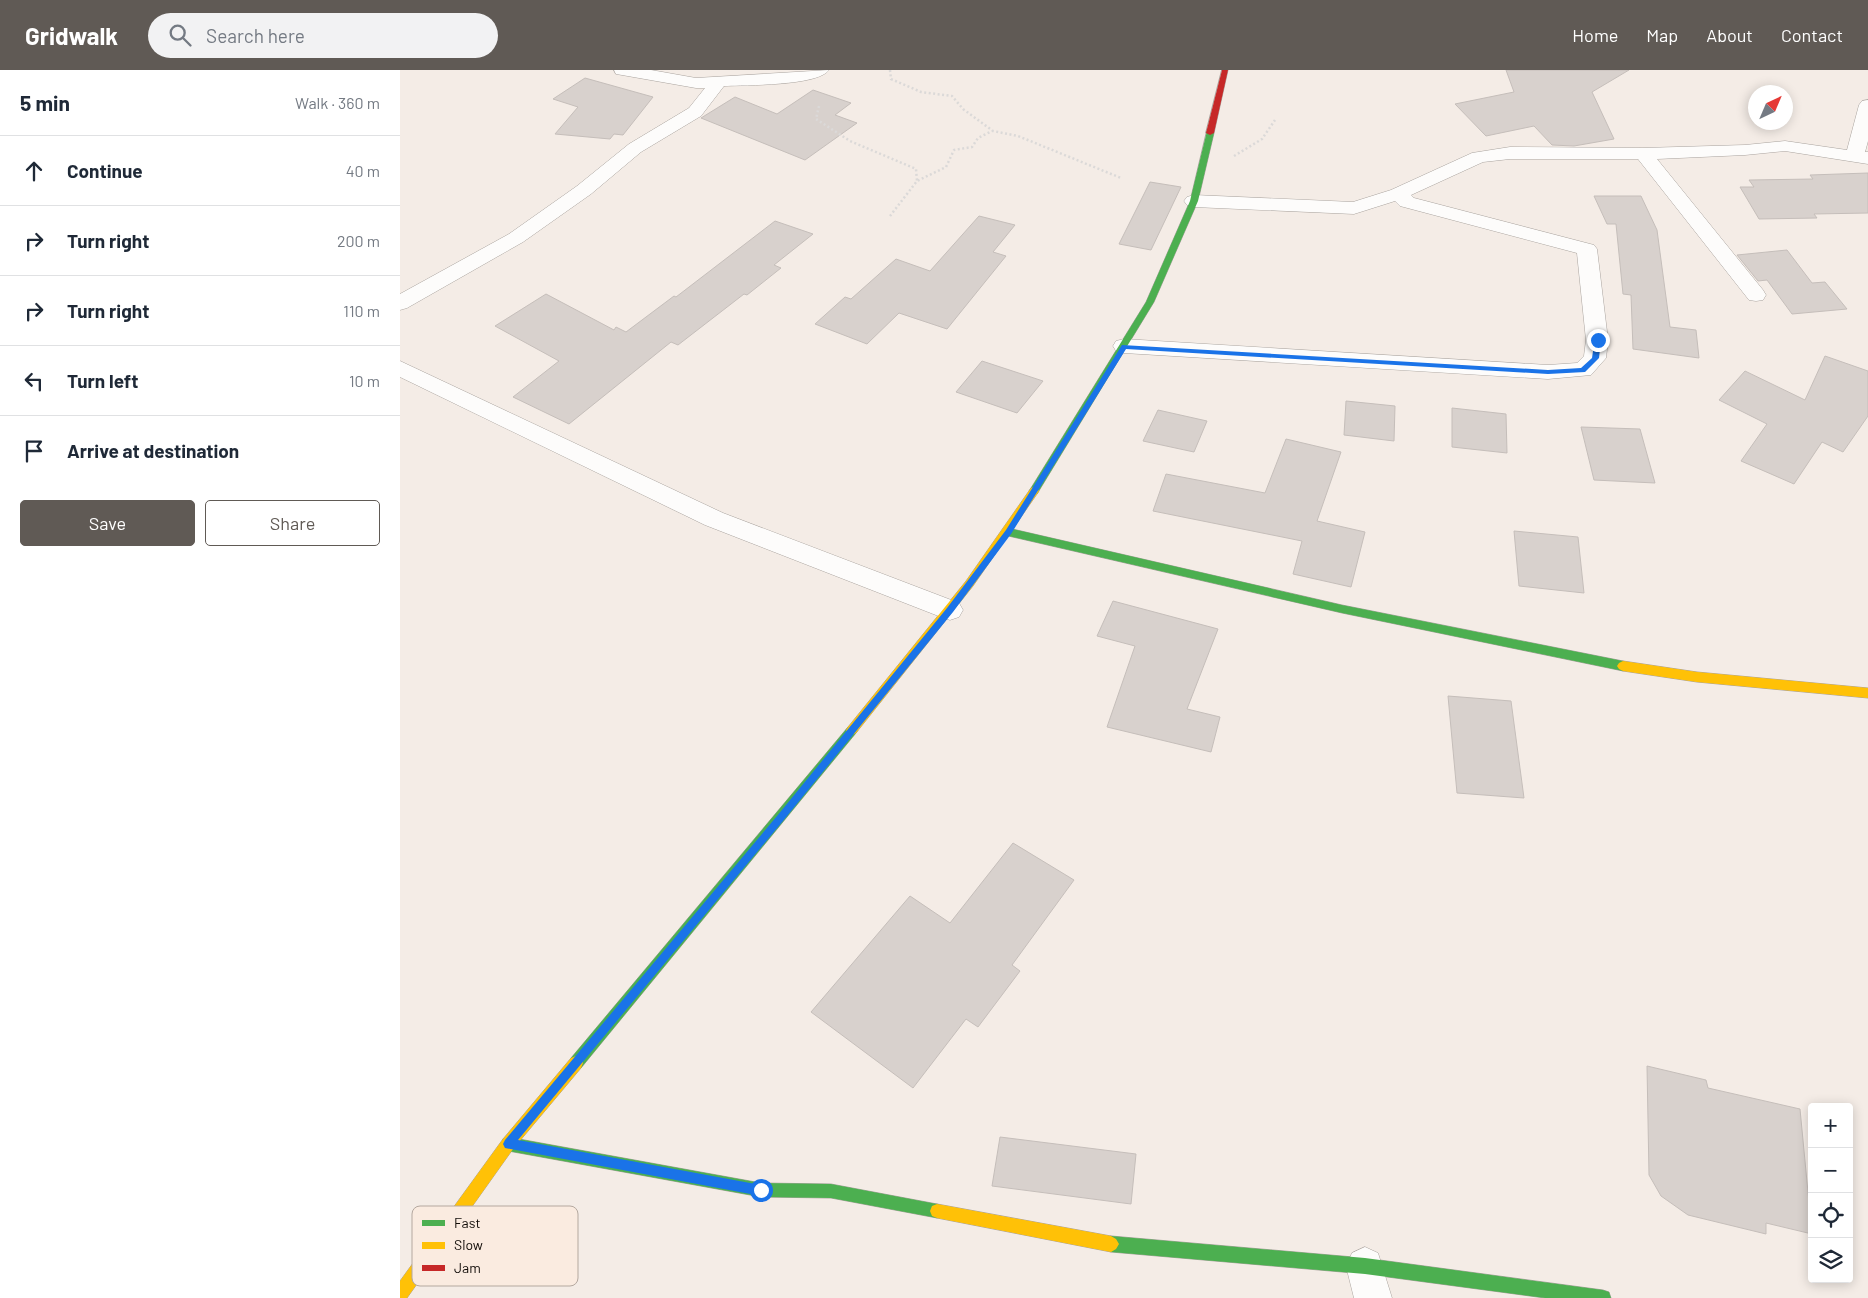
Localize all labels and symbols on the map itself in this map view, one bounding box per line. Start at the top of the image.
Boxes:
north arrow [1748,85,1793,130]
route end [1587,329,1610,352]
route start [750,1179,773,1202]
legend [412,1206,578,1286]
text: Fast [454,1214,480,1231]
text: Slow [454,1236,483,1253]
text: Jam [454,1259,481,1276]

